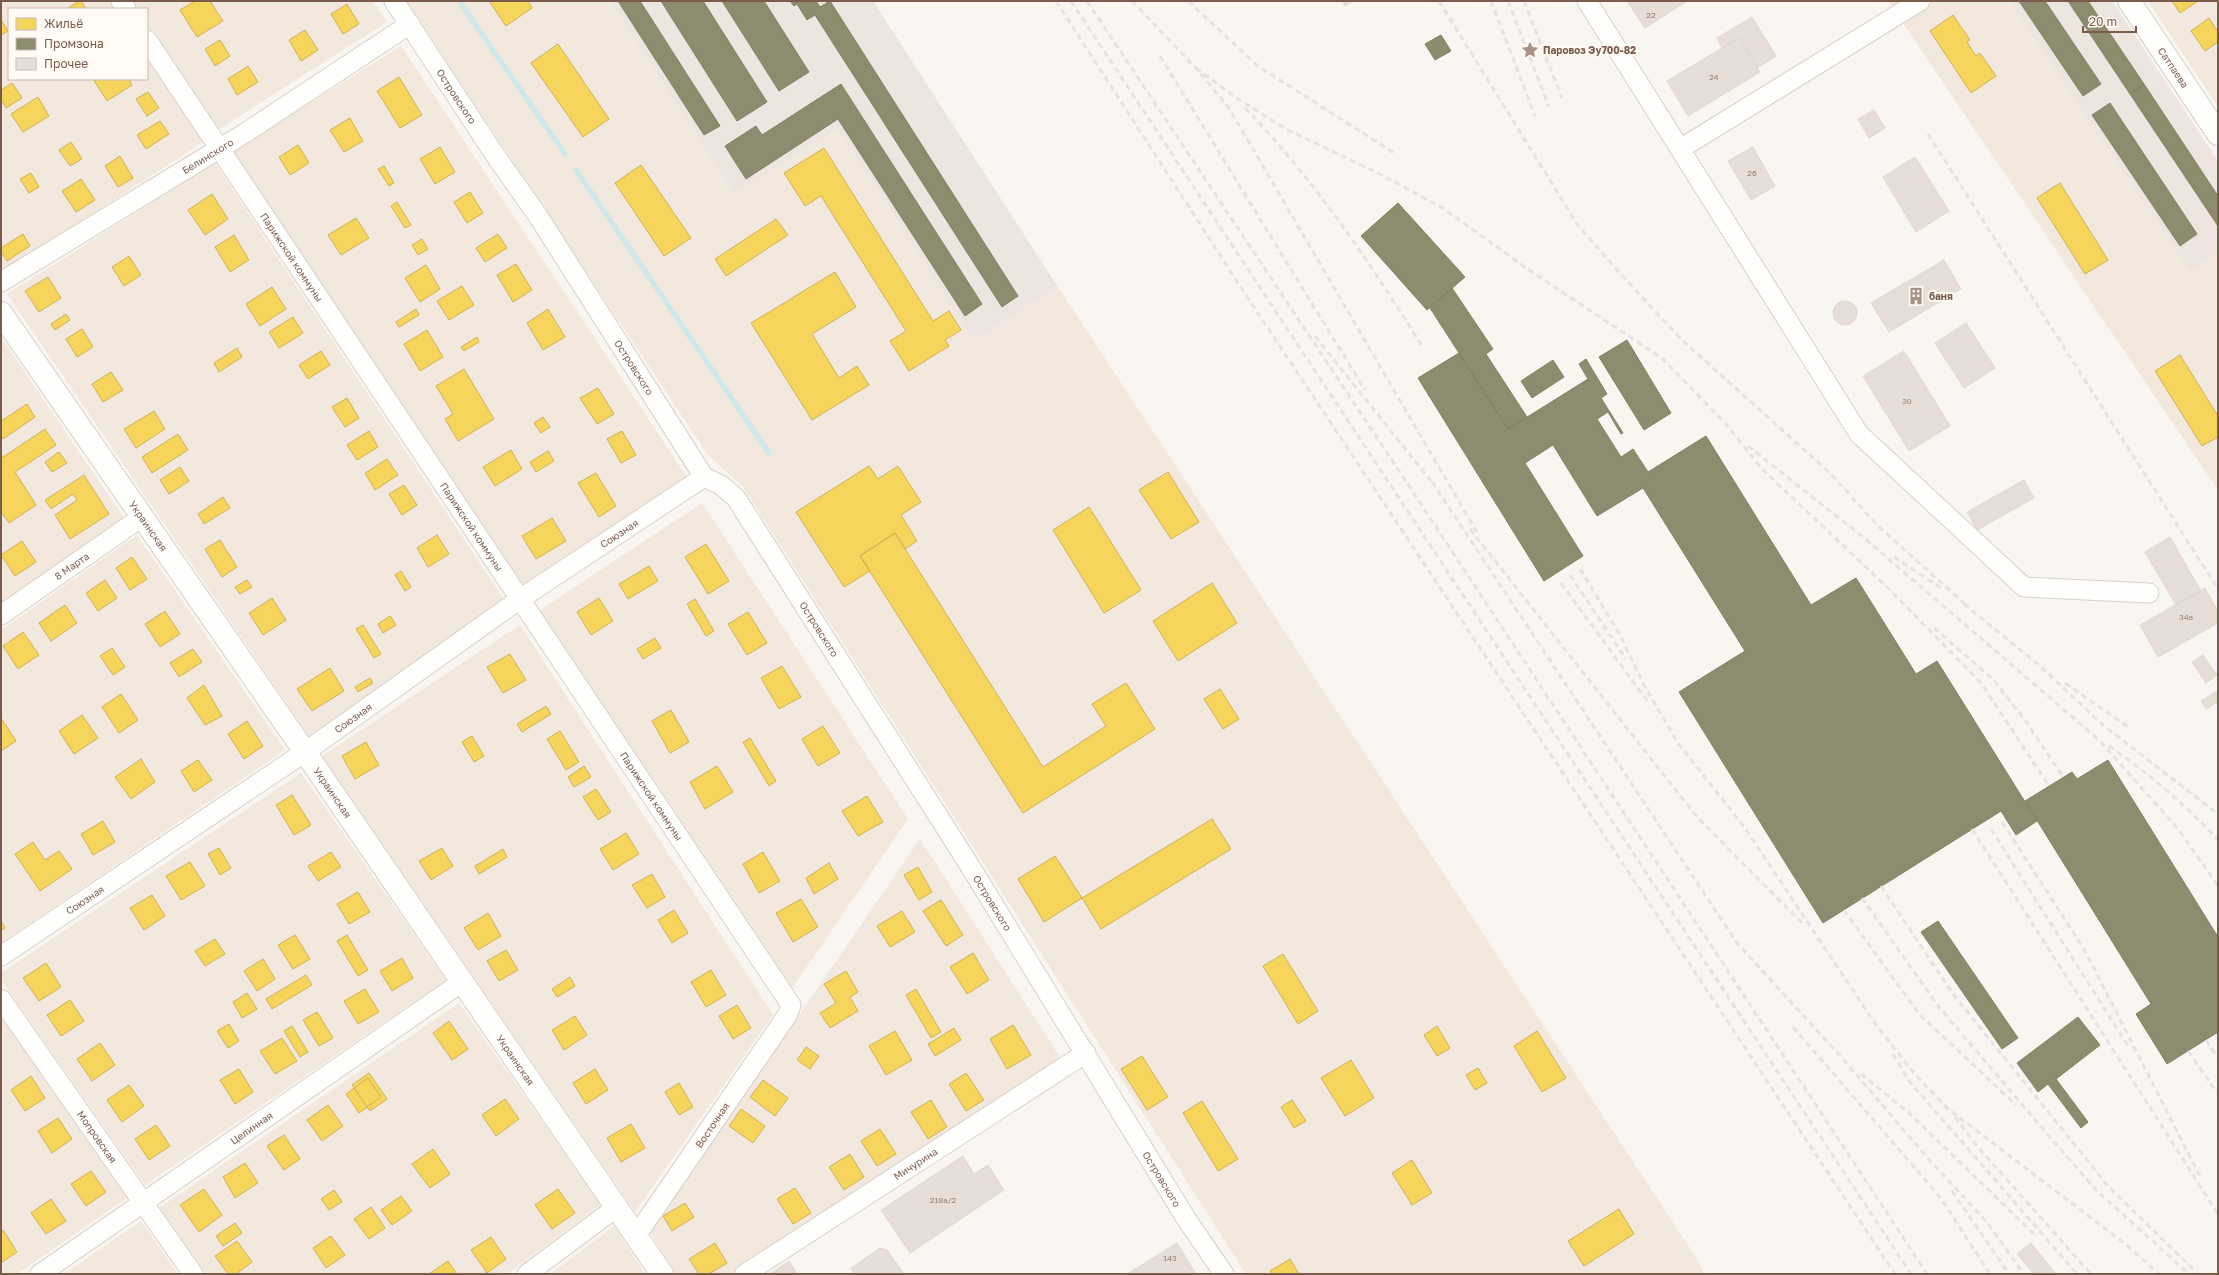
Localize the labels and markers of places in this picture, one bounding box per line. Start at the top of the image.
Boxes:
place icon: Паровоз Эу700-82 [1520,40,1540,60]
place label: Паровоз Эу700-82 [1543,44,1636,56]
building icon: баня [1906,286,1926,306]
place label: баня [1929,290,1953,302]

